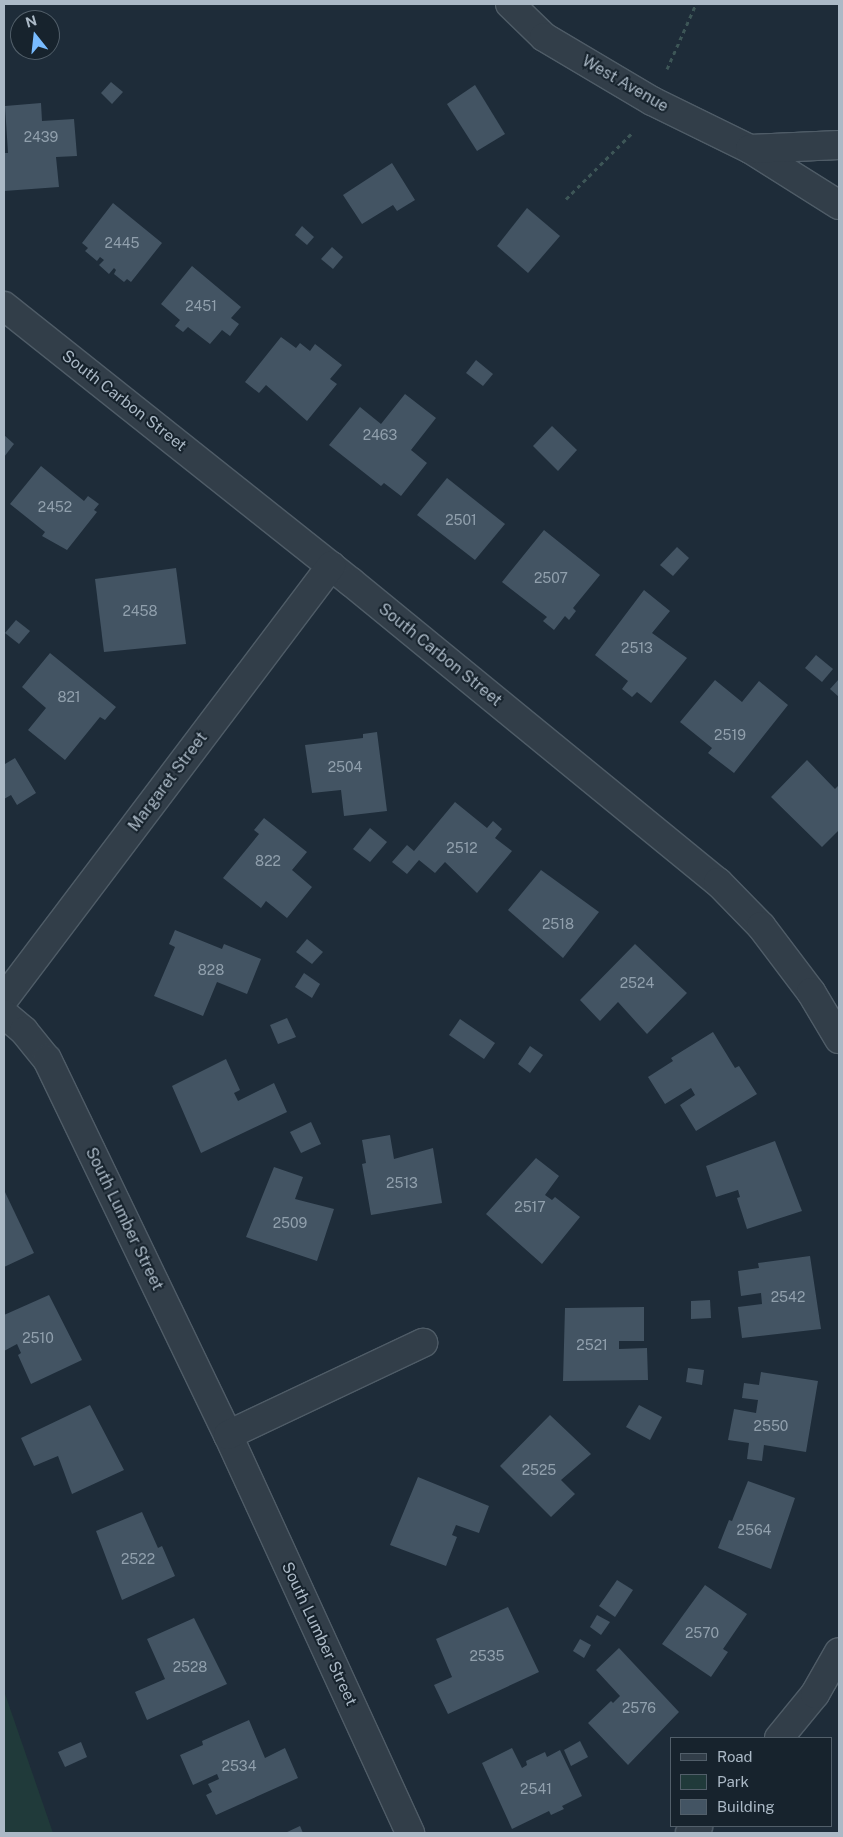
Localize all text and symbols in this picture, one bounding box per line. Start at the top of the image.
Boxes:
north arrow [10,10,60,60]
text: N [24,12,39,31]
street label: West Avenue [578,52,672,116]
house number: 2439 [24,129,58,145]
house number: 2445 [105,235,139,251]
house number: 2451 [185,298,217,314]
street label: South Carbon Street [58,346,190,456]
house number: 2463 [363,427,397,443]
house number: 2452 [38,499,72,515]
house number: 2501 [445,512,477,528]
house number: 2507 [534,570,568,586]
street label: South Carbon Street [375,599,505,711]
house number: 2458 [122,603,158,619]
house number: 2513 [621,640,653,656]
house number: 821 [57,689,81,705]
house number: 2519 [714,727,746,743]
street label: Margaret Street [124,729,212,835]
house number: 2504 [328,759,362,775]
house number: 2512 [446,840,478,856]
house number: 822 [255,853,281,869]
house number: 2518 [542,916,574,932]
house number: 828 [198,962,224,978]
house number: 2524 [620,975,654,991]
street label: South Lumber Street [81,1145,167,1293]
house number: 2513 [386,1175,418,1191]
house number: 2517 [514,1199,546,1215]
house number: 2509 [273,1215,307,1231]
house number: 2542 [771,1289,805,1305]
house number: 2510 [22,1330,54,1346]
house number: 2521 [576,1337,608,1353]
house number: 2550 [754,1418,788,1434]
house number: 2525 [522,1462,556,1478]
house number: 2564 [737,1522,771,1538]
house number: 2522 [121,1551,155,1567]
street label: South Lumber Street [277,1559,361,1709]
house number: 2570 [685,1625,719,1641]
house number: 2535 [469,1648,505,1664]
house number: 2528 [173,1659,207,1675]
house number: 2576 [622,1700,656,1716]
legend [670,1737,833,1827]
text: Road [717,1748,753,1765]
house number: 2534 [222,1758,256,1774]
text: Park [717,1773,749,1790]
house number: 2541 [520,1781,552,1797]
text: Building [717,1798,775,1815]

